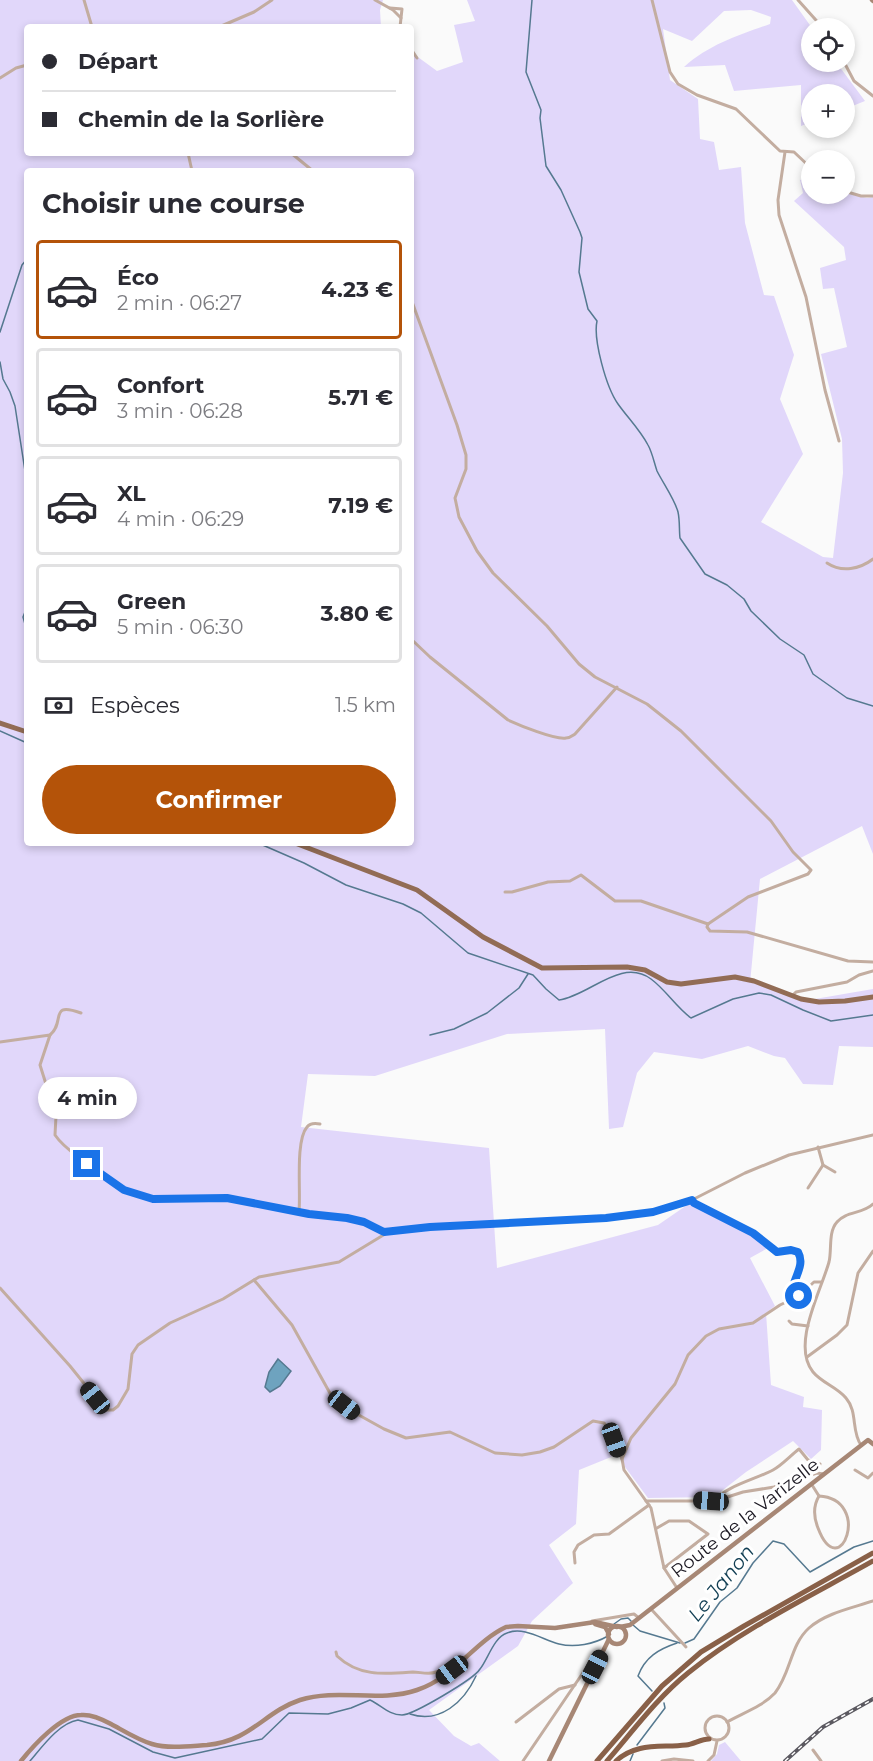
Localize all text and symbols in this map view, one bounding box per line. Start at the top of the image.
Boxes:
map controls [801,18,855,204]
button: locate [801,18,855,72]
text: Départ [78,48,158,75]
button: + [801,84,855,138]
text: Chemin de la Sorlière [78,106,324,133]
button: − [801,150,855,204]
text: Choisir une course [42,187,305,220]
icon: car [45,263,99,317]
text: Éco [117,264,159,291]
text: 4.23 € [321,276,393,303]
text: 2 min · 06:27 [117,291,242,315]
icon: car [45,371,99,425]
text: Confort [117,372,204,399]
text: 5.71 € [328,384,393,411]
text: 3 min · 06:28 [117,399,243,423]
icon: car [45,479,99,533]
text: XL [117,480,146,507]
text: 7.19 € [328,492,393,519]
text: 4 min · 06:29 [117,507,244,531]
icon: car [45,587,99,641]
text: Green [117,588,186,615]
text: 3.80 € [320,600,393,627]
text: 5 min · 06:30 [117,615,243,639]
icon: cash [42,689,75,722]
text: Espèces [90,692,180,719]
text: 1.5 km [335,693,396,717]
button: Confirmer [42,765,396,834]
callout: 4 min [38,1077,136,1119]
text: 4 min [57,1086,118,1110]
route end [73,1150,100,1177]
route start [785,1282,812,1309]
car [77,1378,113,1418]
car [324,1387,364,1423]
car [599,1420,629,1460]
street label: Route de la Varizelle [667,1453,823,1583]
car [692,1491,730,1511]
water label: Le Janon [683,1540,759,1626]
car [579,1647,611,1687]
car [432,1652,472,1688]

